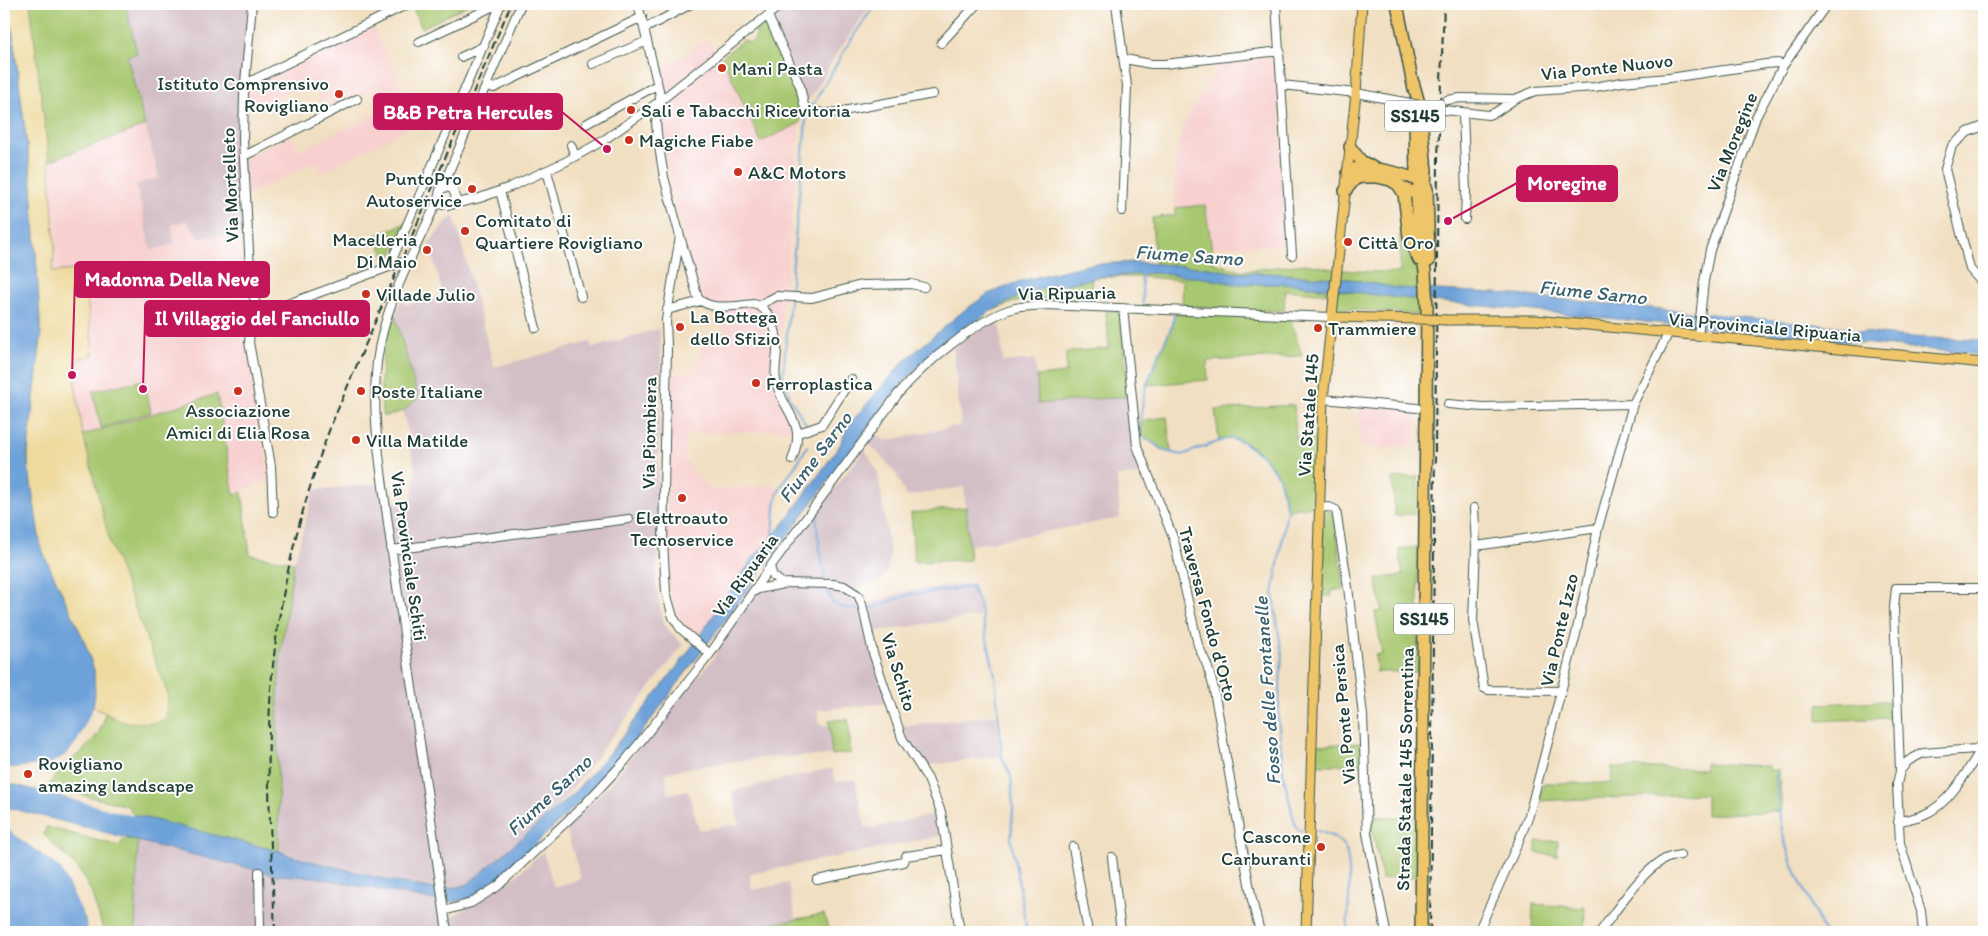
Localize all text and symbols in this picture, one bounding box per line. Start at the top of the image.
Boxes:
street label: Via Ponte Nuovo [1540,49,1674,85]
place label: Mani Pasta [732,57,823,80]
marker: Mani Pasta [716,62,728,74]
place label: Istituto Comprensivo Rovigliano [157,72,329,117]
marker: Istituto Comprensivo Rovigliano [333,88,345,100]
street label: Via Moregine [1702,89,1762,195]
callout: B&B Petra Hercules [374,94,562,129]
place label: Sali e Tabacchi Ricevitoria [641,99,851,122]
text: B&B Petra Hercules [383,100,553,124]
road number: SS145 [1385,100,1445,132]
marker: Sali e Tabacchi Ricevitoria [625,104,637,116]
street label: Via Mortelleto [217,127,243,243]
place label: Magiche Fiabe [639,129,754,152]
marker: Magiche Fiabe [623,134,635,146]
place label: A&C Motors [748,161,846,184]
marker: A&C Motors [732,166,744,178]
callout: Moregine [1517,166,1617,201]
place label: PuntoPro Autoservice [366,167,462,212]
text: Moregine [1527,171,1607,196]
marker: PuntoPro Autoservice [466,183,478,195]
place label: Comitato di Quartiere Rovigliano [475,209,643,254]
marker: Comitato di Quartiere Rovigliano [459,225,471,237]
place label: Macelleria Di Maio [333,228,417,273]
place label: Città Oro [1358,231,1434,254]
marker: Città Oro [1342,236,1354,248]
water label: Fiume Sarno [1134,239,1245,271]
marker: Macelleria Di Maio [421,244,433,256]
callout: Madonna Della Neve [75,262,269,297]
text: Madonna Della Neve [85,267,260,291]
water label: Fiume Sarno [1538,274,1649,310]
street label: Via Ripuaria [1018,281,1116,305]
place label: Villade Julio [376,283,475,306]
marker: Villade Julio [360,288,372,300]
callout: Il Villaggio del Fanciullo [145,301,369,336]
place label: La Bottega dello Sfizio [690,305,780,350]
text: Il Villaggio del Fanciullo [155,306,359,331]
street label: Via Provinciale Ripuaria [1668,307,1863,347]
place label: Trammiere [1328,317,1417,340]
marker: La Bottega dello Sfizio [674,321,686,333]
marker: Trammiere [1312,322,1324,334]
street label: Via Statale 145 [1292,353,1324,477]
place label: Ferroplastica [766,372,873,395]
street label: Via Piombiera [637,377,661,489]
marker: Ferroplastica [750,377,762,389]
place label: Poste Italiane [371,380,483,403]
marker: Associazione Amici di Elia Rosa [232,385,244,397]
marker: Poste Italiane [355,385,367,397]
place label: Associazione Amici di Elia Rosa [166,399,310,444]
water label: Fiume Sarno [773,406,858,507]
place label: Villa Matilde [366,429,468,452]
marker: Villa Matilde [350,434,362,446]
street label: Via Provinciale Schiti [386,470,432,642]
marker: Elettroauto Tecnoservice [676,492,688,504]
place label: Elettroauto Tecnoservice [630,506,734,551]
street label: Traversa Fondo d'Orto [1174,524,1242,704]
street label: Via Ripuaria [707,528,783,621]
street label: Via Ponte Izzo [1535,571,1583,689]
water label: Fosso delle Fontanelle [1248,594,1286,786]
road number: SS145 [1394,604,1454,634]
street label: Via Schito [876,630,922,714]
street label: Via Ponte Persica [1325,643,1361,785]
street label: Strada Statale 145 Sorrentina [1391,647,1419,891]
water label: Fiume Sarno [501,749,597,841]
place label: Rovigliano amazing landscape [38,752,194,797]
marker: Rovigliano amazing landscape [22,768,34,780]
place label: Cascone Carburanti [1221,825,1311,870]
marker: Cascone Carburanti [1315,841,1327,853]

